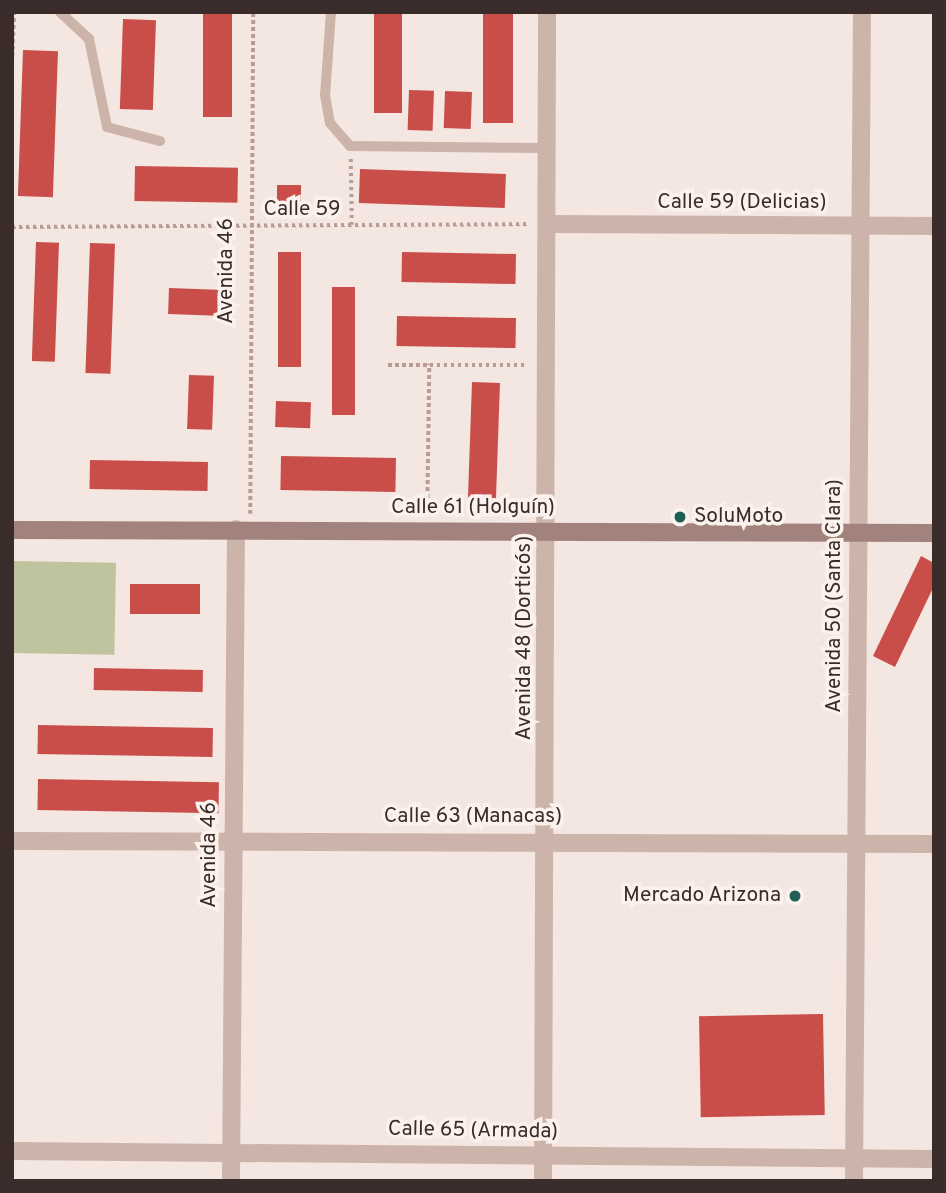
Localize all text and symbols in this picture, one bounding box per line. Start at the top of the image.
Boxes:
street label: Calle 59 (Delicias) [657,190,827,216]
street label: Calle 59 [263,197,341,223]
street label: Avenida 46 [214,218,240,324]
street label: Avenida 50 (Santa Clara) [822,479,848,713]
street label: Calle 61 (Holguín) [391,495,555,521]
place label: SoluMoto [694,504,783,530]
marker: SoluMoto [672,509,688,525]
street label: Avenida 48 (Dorticós) [512,536,538,740]
street label: Avenida 46 [197,802,223,908]
street label: Calle 63 (Manacas) [384,804,562,830]
place label: Mercado Arizona [622,883,781,909]
marker: Mercado Arizona [787,888,803,904]
street label: Calle 65 (Armada) [388,1117,558,1145]

